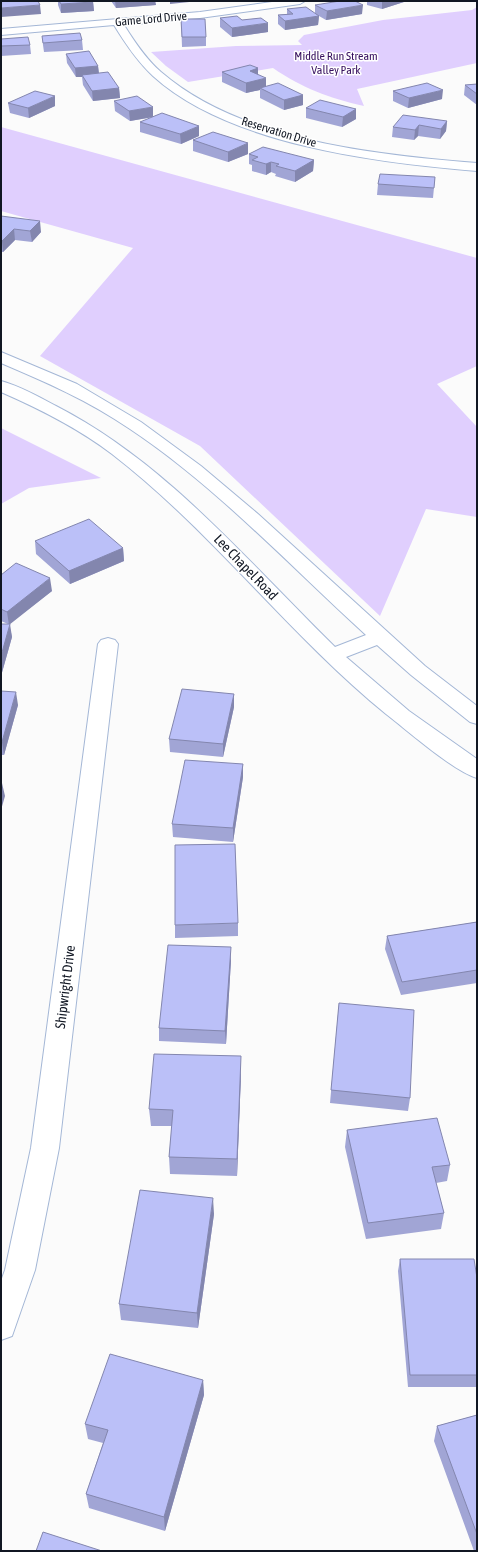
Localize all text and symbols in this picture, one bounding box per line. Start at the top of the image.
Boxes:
street label: Game Lord Drive [114,9,188,29]
park label: Middle Run Stream Valley Park [294,49,378,77]
street label: Reservation Drive [240,114,318,150]
street label: Lee Chapel Road [211,531,281,603]
street label: Shipwright Drive [52,944,78,1030]

